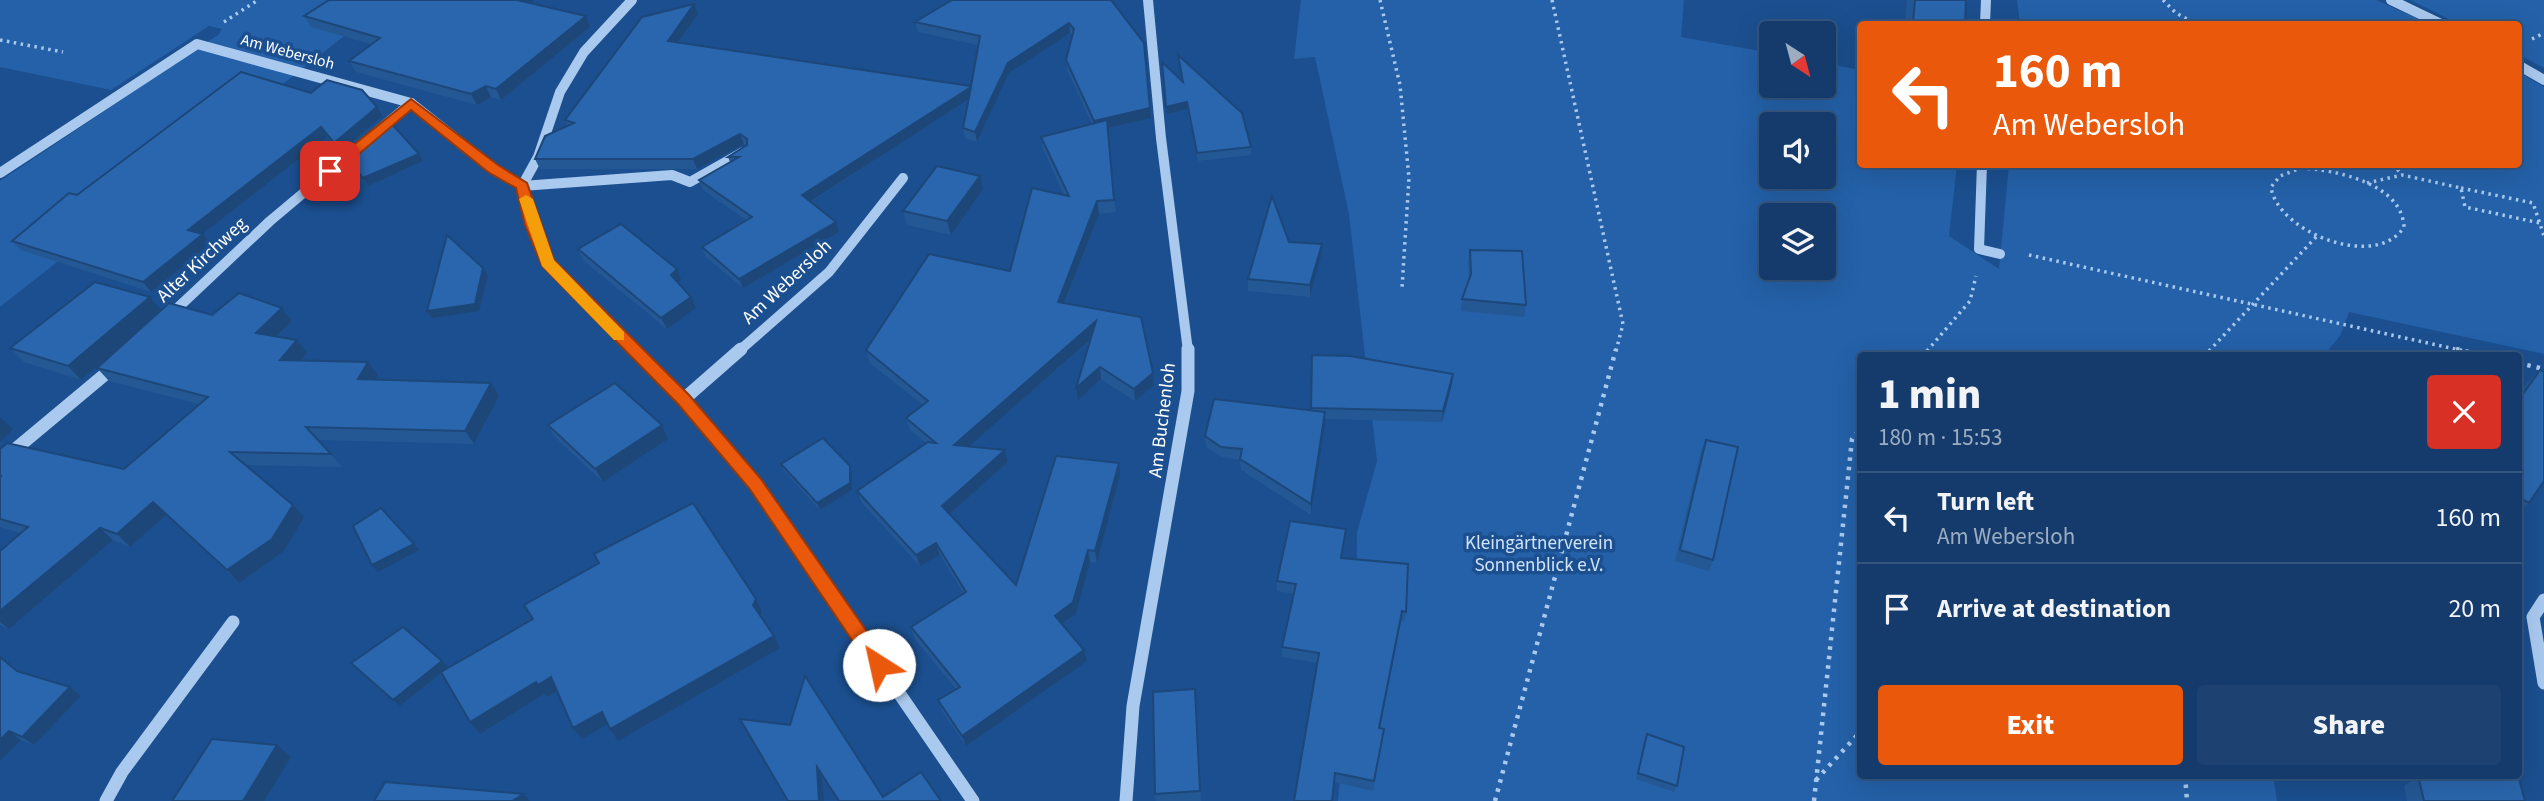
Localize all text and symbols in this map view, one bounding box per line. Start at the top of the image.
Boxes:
north arrow [1759,21,1836,98]
map controls [1759,21,1836,280]
street label: Am Webersloh [238,29,337,75]
text: 160 m [1993,37,2122,107]
icon: left [1878,49,1969,140]
text: Am Webersloh [1993,102,2185,148]
button: sound [1759,112,1836,189]
pin [300,141,360,201]
icon: arrive [311,152,349,190]
button: layers [1759,203,1836,280]
street label: Alter Kirchweg [151,211,253,309]
street label: Am Webersloh [736,233,838,331]
street label: Am Buchenloh [1142,361,1183,479]
text: 1 min [1878,365,1981,425]
button: close [2427,375,2501,449]
text: 180 m · 15:53 [1878,421,2002,454]
text: Turn left [1937,483,2034,520]
icon: left [1878,499,1916,537]
text: 160 m [2435,499,2501,536]
text: Am Webersloh [1937,520,2075,553]
park label: Kleingärtnerverein Sonnenblick e.V. [1465,530,1613,579]
icon: arrive [1878,590,1916,628]
text: Arrive at destination [1937,590,2171,627]
text: 20 m [2448,590,2501,627]
position arrow [842,628,916,702]
button: Exit [1878,685,2183,765]
button: Share [2197,685,2501,765]

